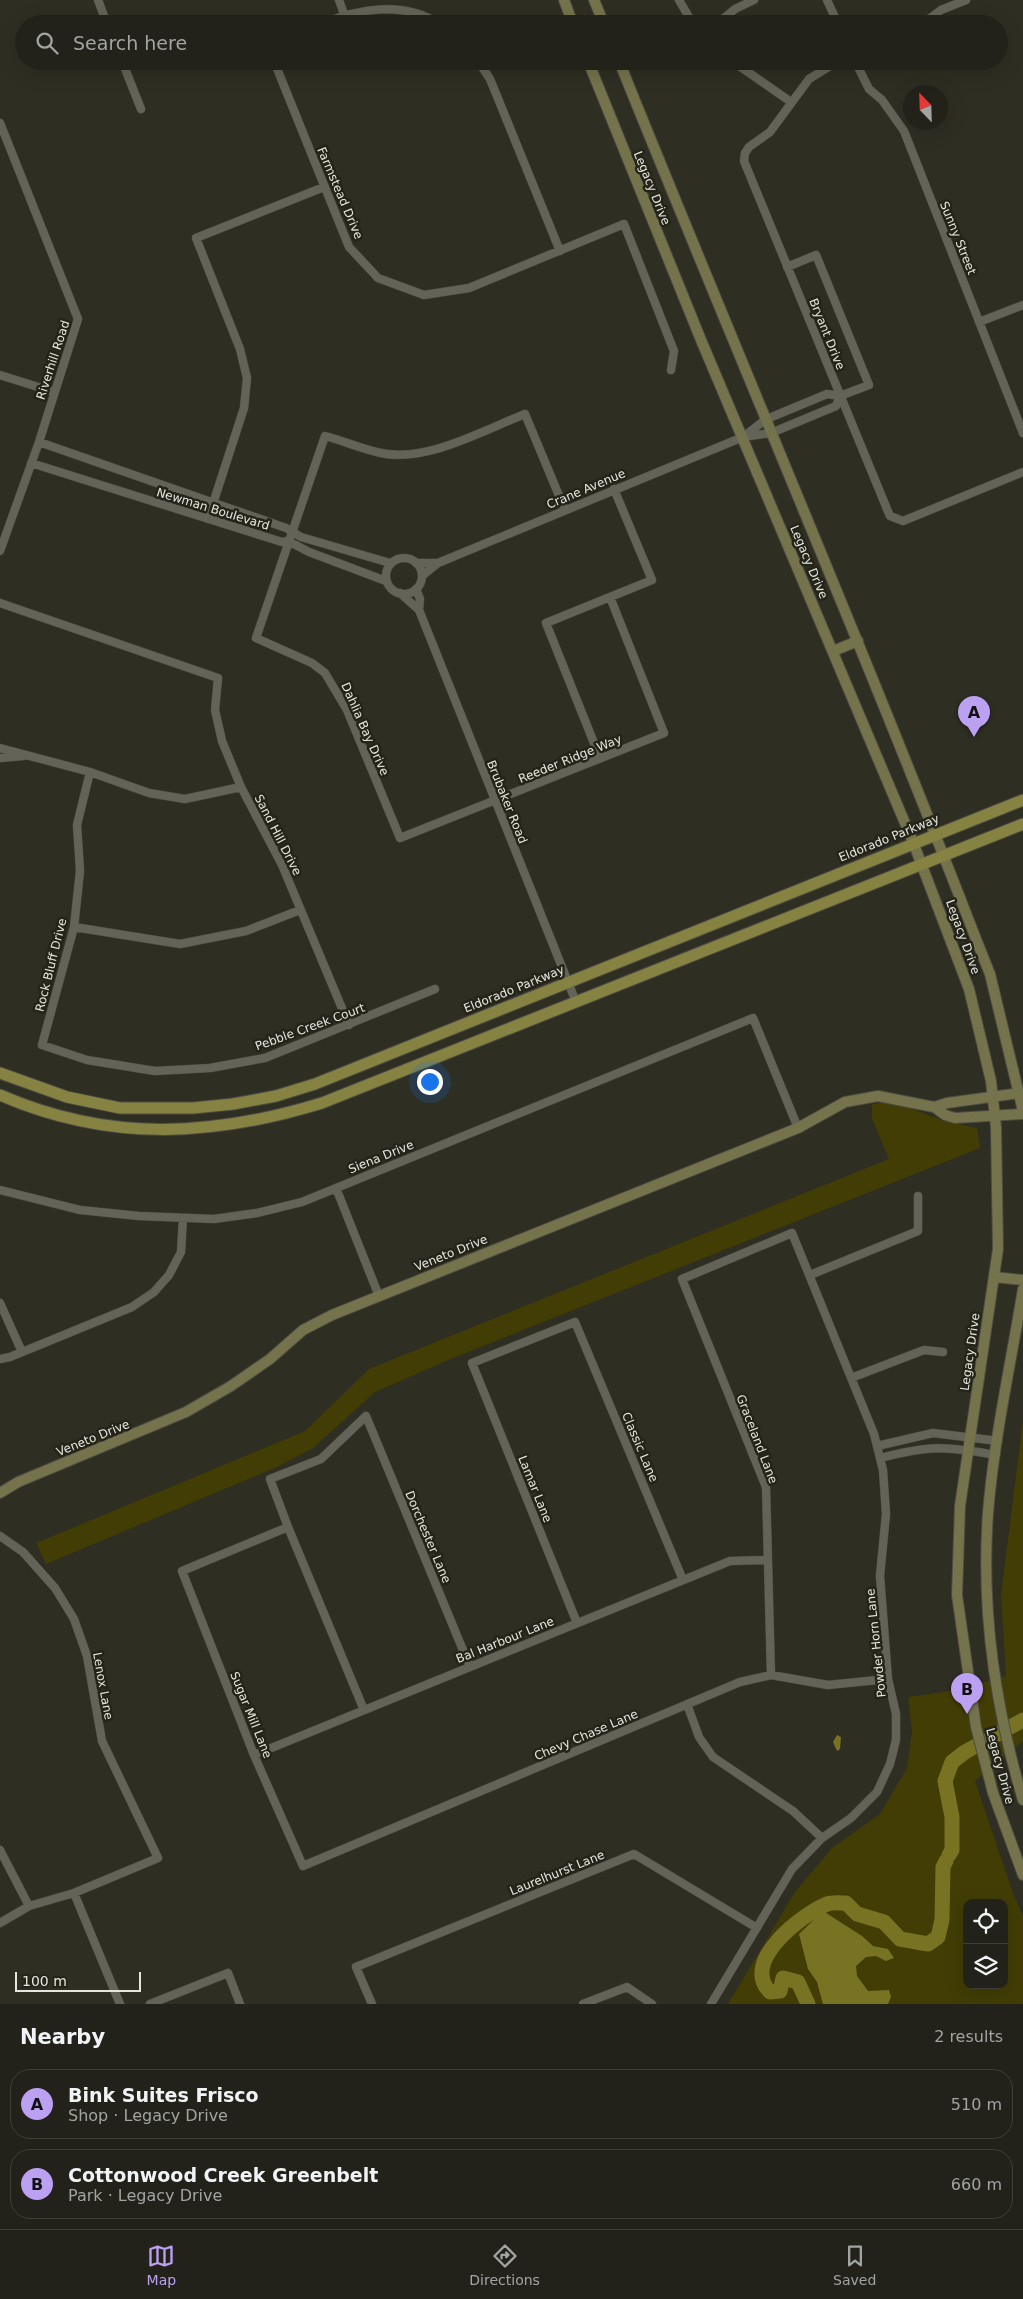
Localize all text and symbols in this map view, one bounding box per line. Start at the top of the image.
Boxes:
search box [15,15,1008,70]
icon: search [33,29,61,57]
text: Search here [73,32,187,54]
north arrow [903,85,948,130]
street label: Farmstead Drive [314,145,366,241]
street label: Legacy Drive [631,149,673,227]
street label: Sunny Street [937,199,979,277]
street label: Bryant Drive [806,296,848,372]
street label: Riverhill Road [34,319,72,401]
street label: Crane Avenue [545,466,627,512]
street label: Newman Boulevard [155,485,271,533]
street label: Legacy Drive [787,523,831,601]
street label: Dahlia Bay Drive [338,680,392,778]
pin: A [958,696,990,737]
street label: Reeder Ridge Way [516,732,624,786]
street label: Brubaker Road [484,758,530,846]
street label: Sand Hill Drive [252,792,304,878]
street label: Eldorado Parkway [837,811,941,865]
street label: Legacy Drive [943,898,983,976]
street label: Rock Bluff Drive [33,917,69,1013]
street label: Eldorado Parkway [462,962,566,1016]
street label: Pebble Creek Court [253,1001,367,1053]
your location [417,1069,443,1095]
street label: Siena Drive [346,1138,416,1176]
street label: Veneto Drive [412,1232,490,1274]
street label: Legacy Drive [958,1312,982,1392]
street label: Graceland Lane [734,1392,780,1486]
street label: Classic Lane [619,1410,661,1484]
street label: Veneto Drive [54,1417,132,1459]
street label: Lamar Lane [515,1454,555,1524]
street label: Dorchester Lane [402,1489,454,1585]
street label: Powder Horn Lane [863,1588,889,1698]
street label: Bal Harbour Lane [454,1614,556,1666]
street label: Lenox Lane [90,1651,116,1721]
street label: Sugar Mill Lane [227,1670,275,1760]
pin: B [951,1673,983,1714]
street label: Chevy Chase Lane [532,1707,640,1763]
street label: Legacy Drive [983,1726,1017,1806]
street label: Laurelhurst Lane [508,1848,606,1898]
map controls [963,1899,1008,1989]
button: locate [963,1899,1008,1944]
button: layers [963,1944,1008,1989]
scale bar [15,1969,141,1992]
text: 100 m [22,1973,67,1989]
text: Nearby [20,2025,105,2049]
text: 2 results [934,2027,1003,2046]
text: Bink Suites Frisco [68,2084,259,2106]
text: A [31,2095,43,2114]
text: 510 m [951,2095,1002,2114]
text: Shop · Legacy Drive [68,2106,228,2125]
text: Cottonwood Creek Greenbelt [68,2164,378,2186]
text: B [31,2175,43,2194]
text: 660 m [951,2175,1002,2194]
text: Park · Legacy Drive [68,2186,222,2205]
tab: Map [147,2242,176,2288]
tab: Directions [469,2242,540,2288]
tab: Saved [833,2242,876,2288]

